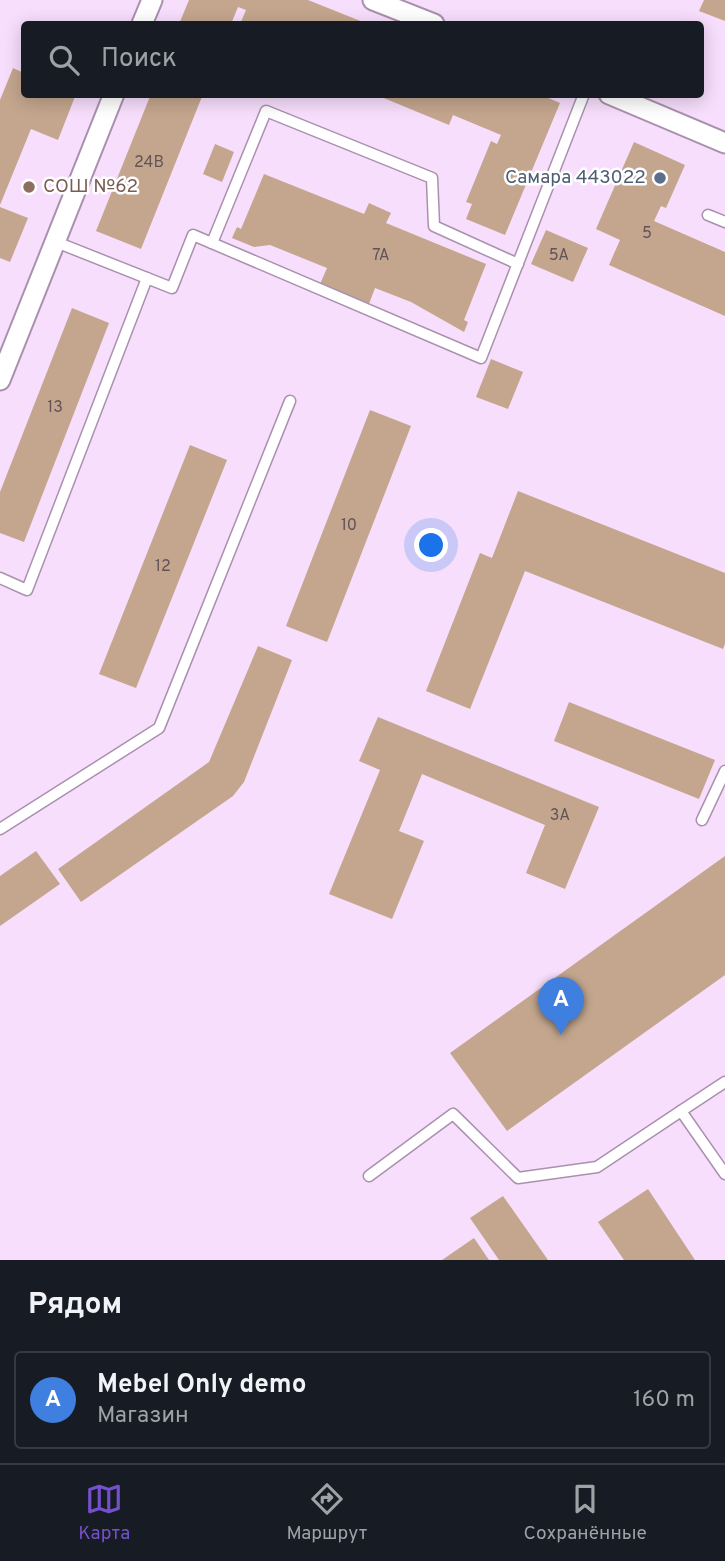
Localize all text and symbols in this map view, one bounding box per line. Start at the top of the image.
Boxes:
search box [21,21,704,98]
icon: search [45,41,83,79]
text: Поиск [101,43,177,76]
house number: 24В [134,153,164,173]
place label: Самара 443022 [505,166,646,190]
marker: Самара 443022 [652,170,668,186]
place label: СОШ №62 [43,175,138,199]
marker: СОШ №62 [21,179,37,195]
house number: 5 [642,224,652,244]
house number: 7А [372,246,390,266]
house number: 5А [549,246,569,266]
house number: 13 [47,398,63,418]
house number: 10 [341,516,357,536]
your location [414,528,448,562]
house number: 12 [155,557,171,577]
house number: 3А [550,806,570,826]
pin: A [538,977,584,1035]
text: Рядом [28,1287,122,1324]
text: Mebel Only demo [97,1369,306,1402]
text: A [45,1386,61,1415]
text: 160 m [633,1386,695,1415]
text: Магазин [97,1402,189,1431]
tab: Карта [78,1480,130,1546]
tab: Маршрут [286,1480,367,1546]
tab: Сохранённые [524,1480,647,1546]

